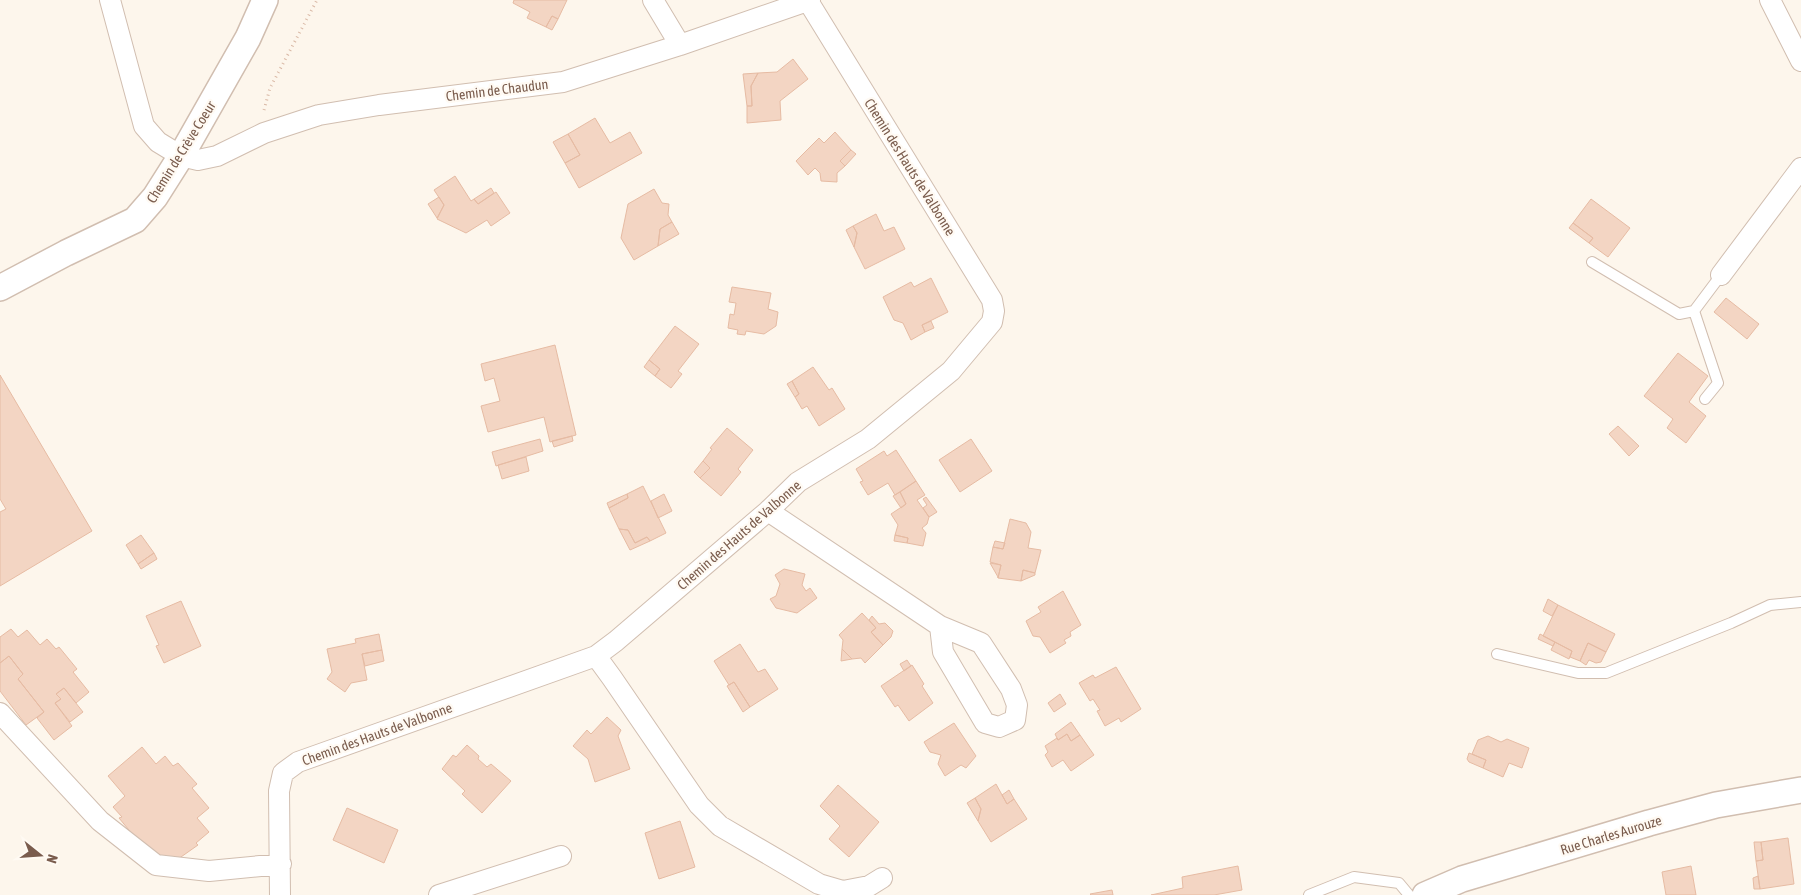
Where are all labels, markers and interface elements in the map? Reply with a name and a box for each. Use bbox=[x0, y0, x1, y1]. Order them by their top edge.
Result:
street label: Chemin de Chaudun bbox=[445, 76, 549, 104]
street label: Chemin des Hauts de Valbonne bbox=[861, 96, 959, 238]
street label: Chemin de Crève Coeur bbox=[143, 97, 219, 206]
street label: Chemin des Hauts de Valbonne bbox=[674, 477, 804, 593]
street label: Chemin des Hauts de Valbonne bbox=[300, 699, 454, 769]
street label: Rue Charles Aurouze bbox=[1558, 812, 1664, 858]
north arrow bbox=[15, 830, 65, 880]
text: N bbox=[44, 853, 61, 865]

